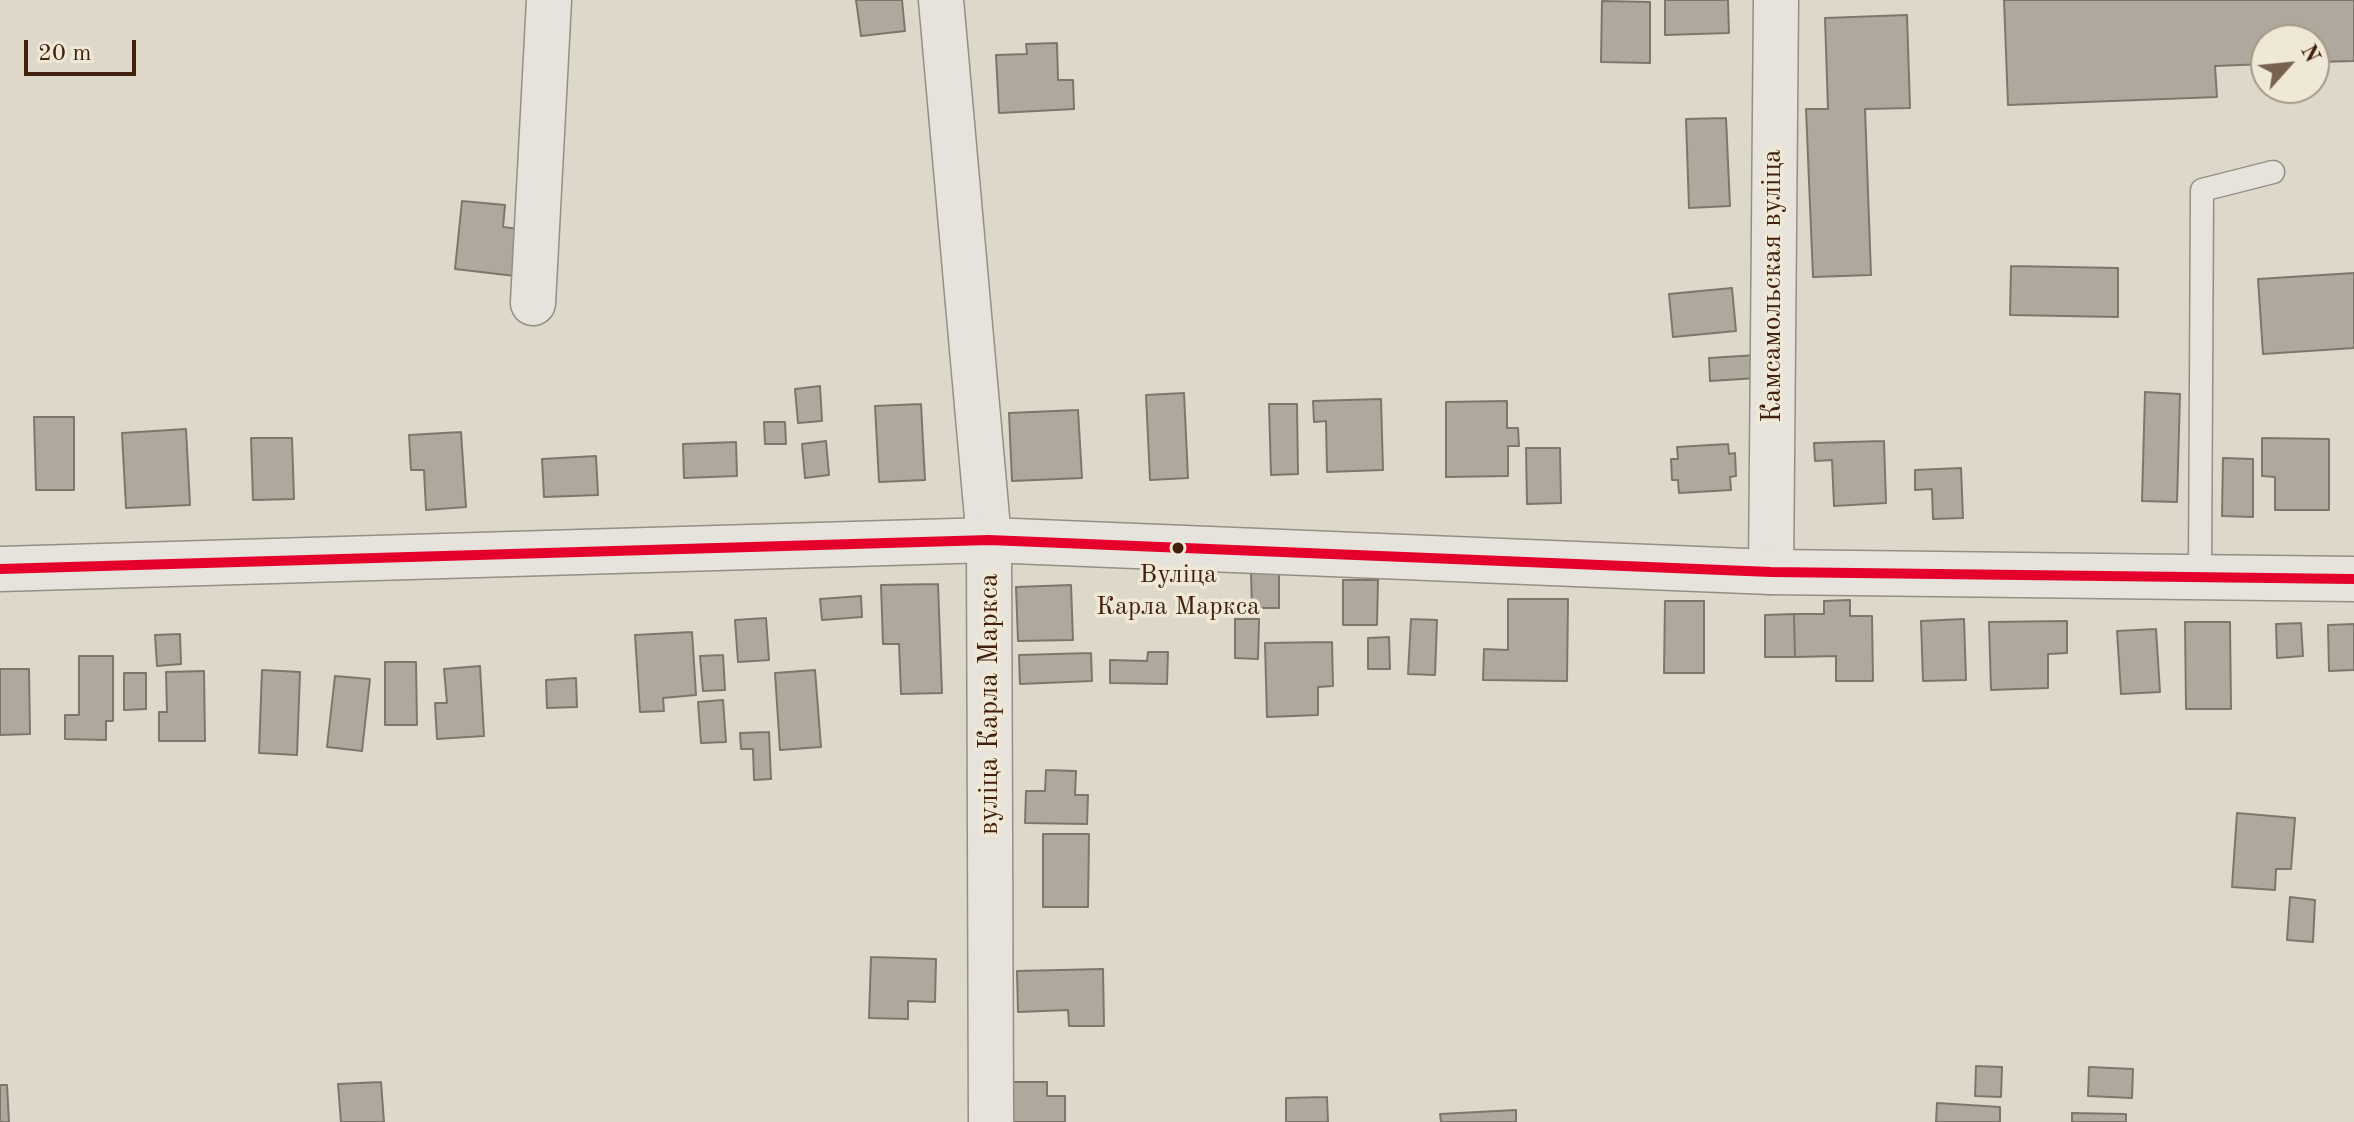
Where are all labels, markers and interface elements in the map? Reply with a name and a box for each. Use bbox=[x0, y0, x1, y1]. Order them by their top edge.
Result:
scale bar bbox=[28, 24, 140, 74]
north arrow bbox=[2250, 24, 2330, 104]
text: 20 m bbox=[38, 42, 92, 66]
text: N bbox=[2296, 42, 2323, 66]
street label: Камсамольская вуліца bbox=[1756, 149, 1790, 423]
marker: Вуліца Карла Маркса bbox=[1170, 540, 1186, 556]
place label: Вуліца Карла Маркса bbox=[1096, 559, 1260, 620]
street label: вуліца Карла Маркса bbox=[973, 573, 1007, 835]

